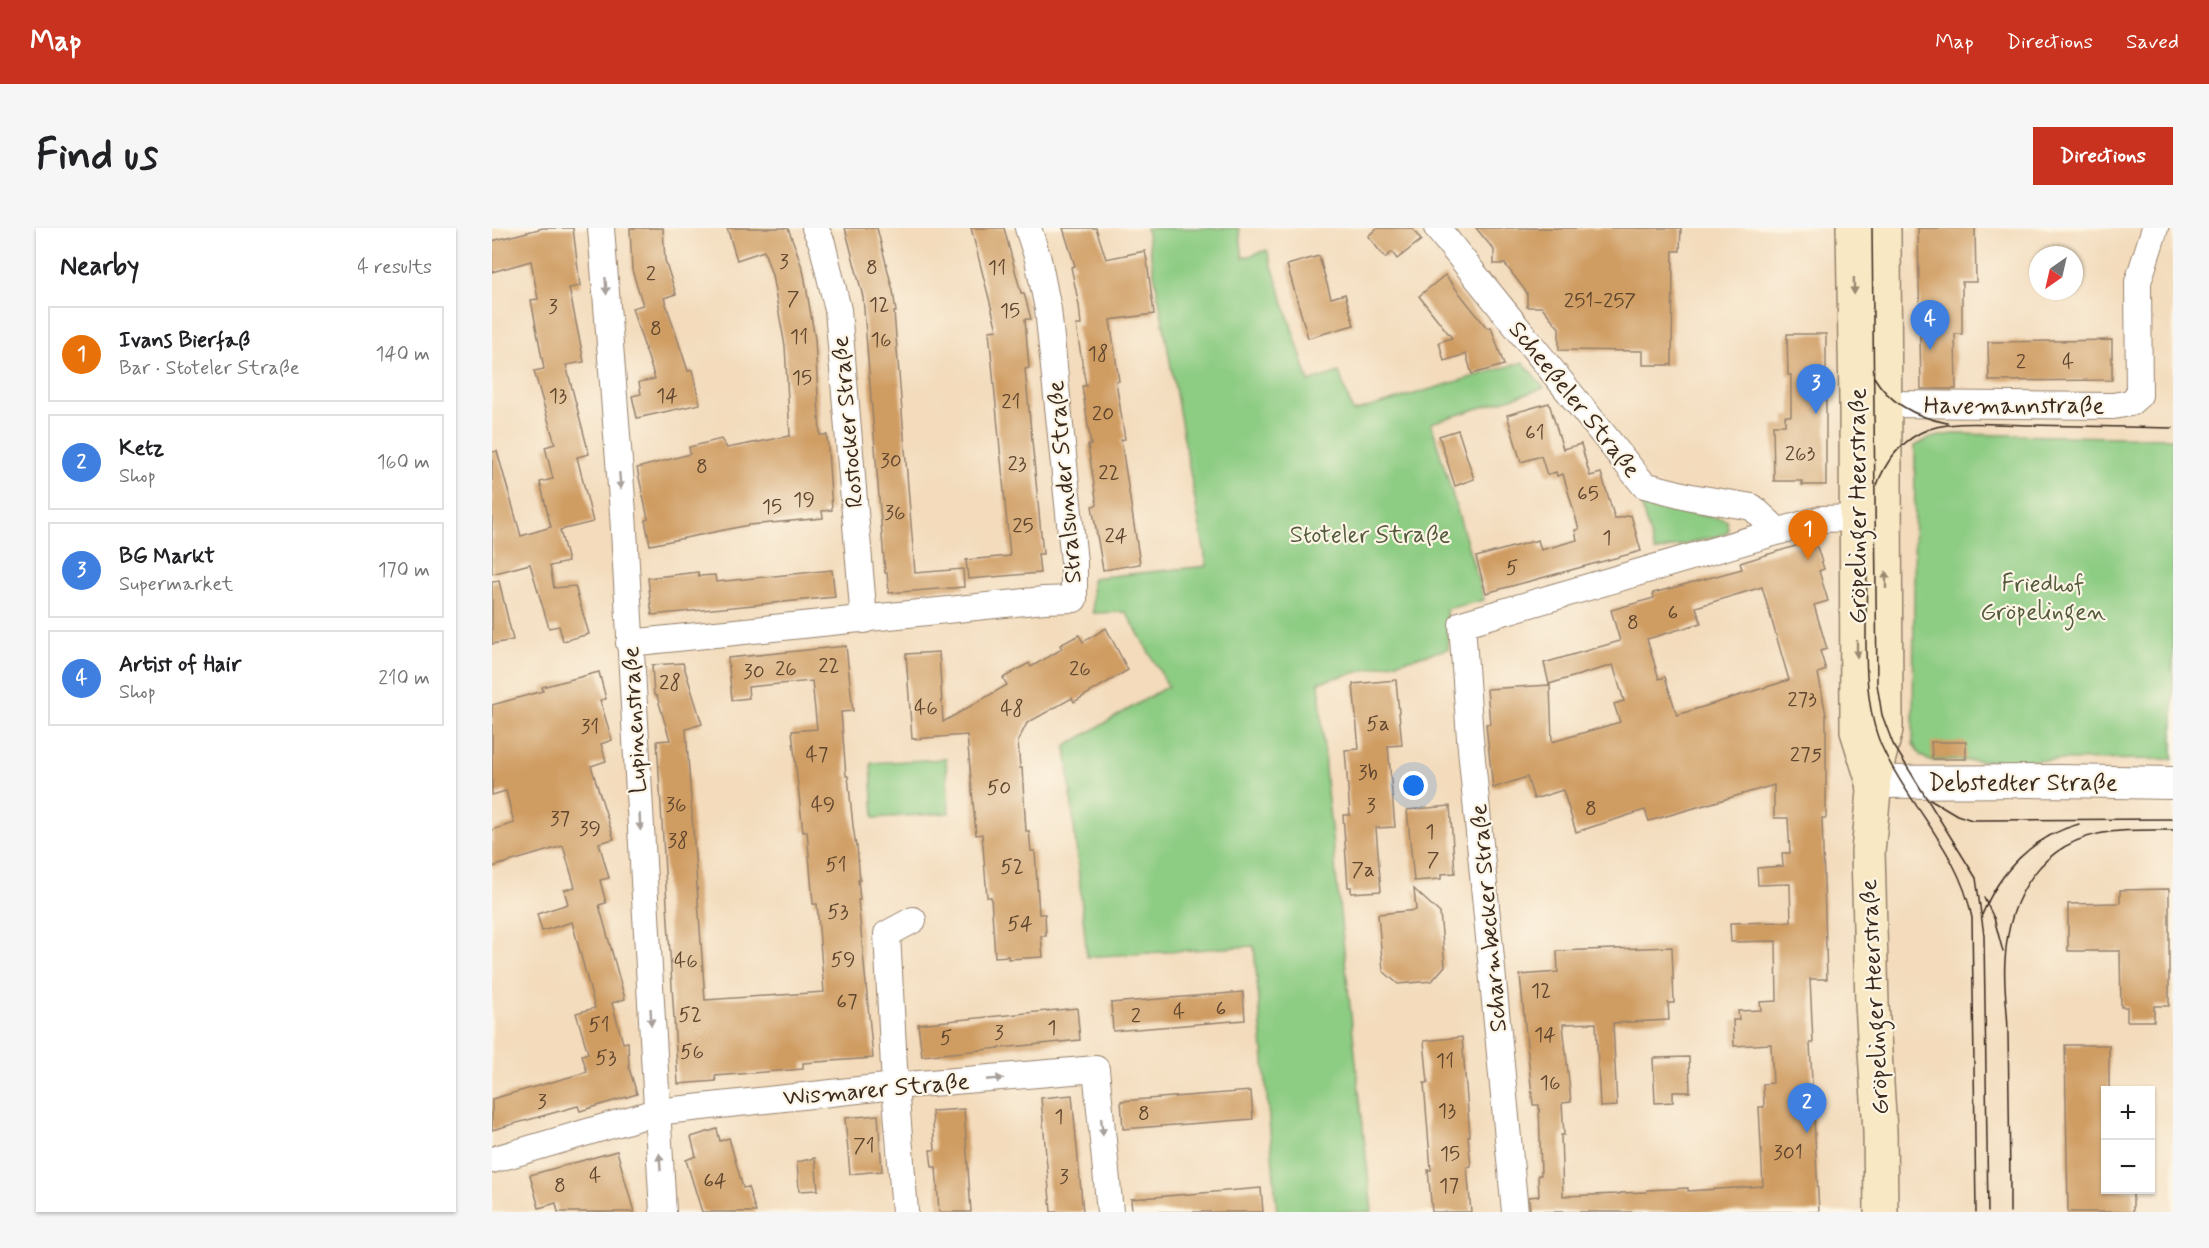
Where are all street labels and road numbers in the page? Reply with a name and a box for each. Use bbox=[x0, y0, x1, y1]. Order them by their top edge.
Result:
street label: Scheeßeler Straße bbox=[1501, 315, 1647, 485]
street label: Rostocker Straße bbox=[826, 334, 871, 509]
street label: Stralsunder Straße bbox=[1041, 379, 1090, 585]
street label: Gröpelinger Heerstraße bbox=[1843, 388, 1877, 624]
street label: Havemannstraße bbox=[1924, 391, 2104, 422]
street label: Lupinenstraße bbox=[616, 645, 655, 794]
street label: Debstedter Straße bbox=[1929, 768, 2118, 799]
street label: Scharmbecker Straße bbox=[1464, 802, 1515, 1033]
street label: Gröpelinger Heerstraße bbox=[1854, 878, 1900, 1116]
street label: Wismarer Straße bbox=[782, 1067, 971, 1114]

